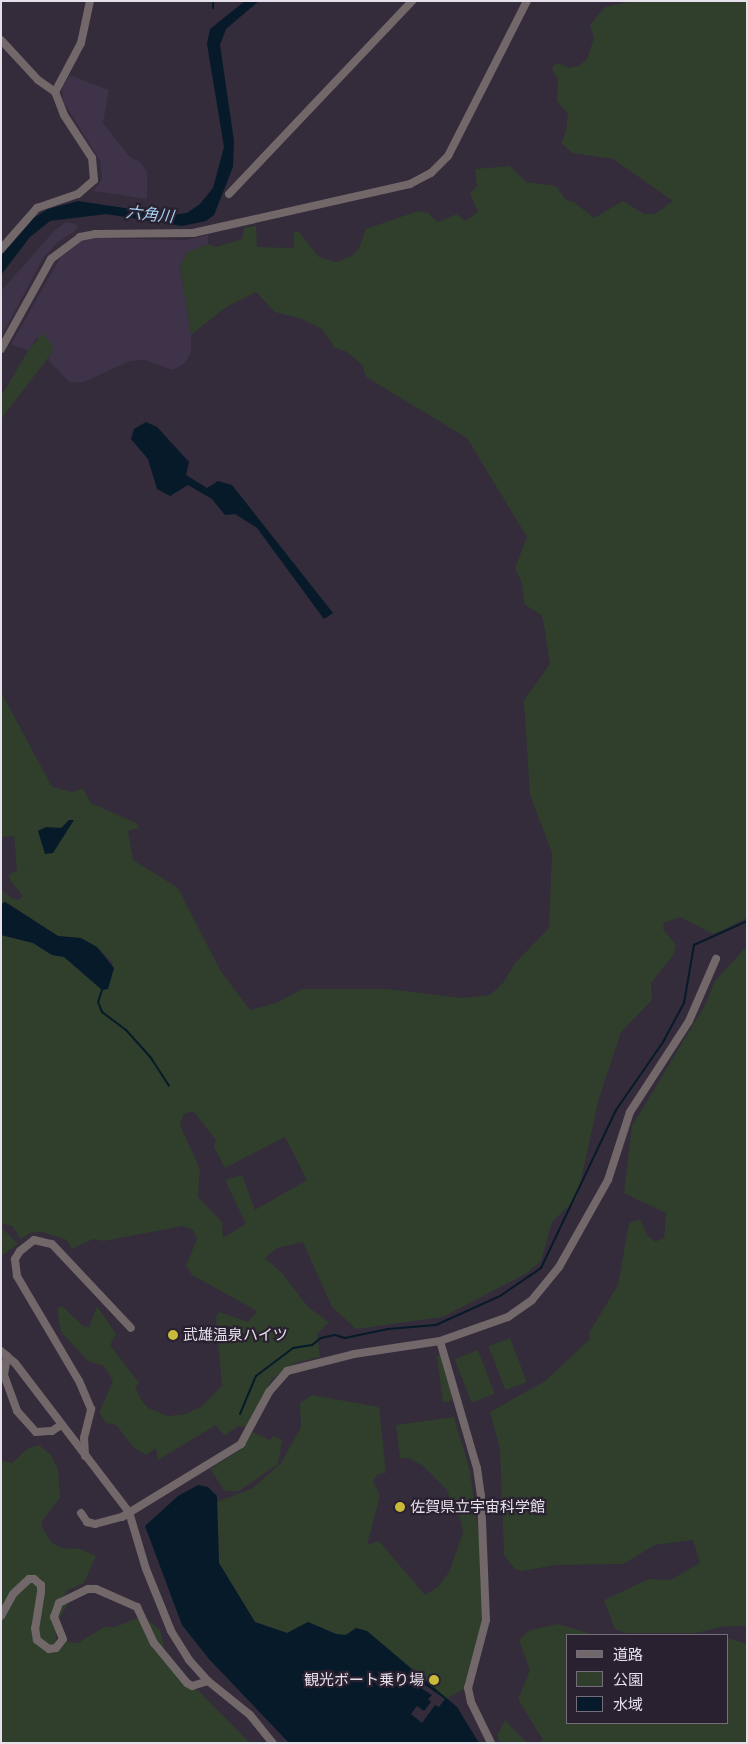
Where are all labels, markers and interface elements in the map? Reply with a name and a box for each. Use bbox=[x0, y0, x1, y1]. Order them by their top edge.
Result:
water label: 六角川 bbox=[125, 202, 175, 226]
place label: 武雄温泉ハイツ bbox=[183, 1326, 288, 1344]
marker: 武雄温泉ハイツ bbox=[167, 1329, 179, 1341]
place label: 佐賀県立宇宙科学館 bbox=[410, 1498, 545, 1516]
marker: 佐賀県立宇宙科学館 bbox=[394, 1501, 406, 1513]
legend bbox=[566, 1634, 728, 1724]
text: 道路 bbox=[613, 1645, 643, 1663]
text: 公園 bbox=[613, 1670, 643, 1688]
place label: 観光ボート乗り場 bbox=[304, 1671, 424, 1689]
marker: 観光ボート乗り場 bbox=[428, 1674, 440, 1686]
text: 水域 bbox=[613, 1695, 643, 1713]

